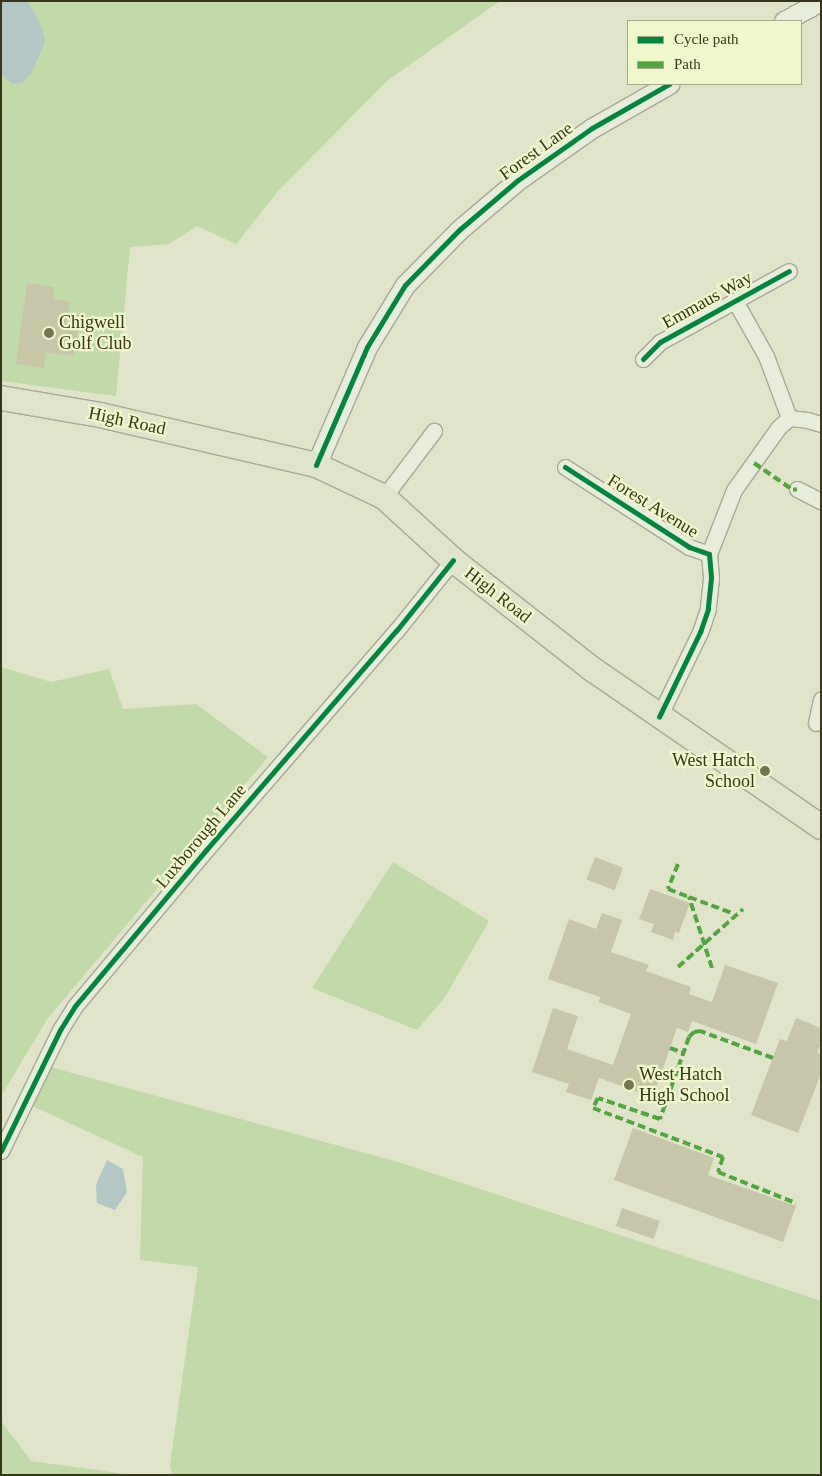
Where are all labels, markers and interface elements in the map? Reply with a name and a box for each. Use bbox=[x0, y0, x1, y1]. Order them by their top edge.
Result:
legend bbox=[627, 20, 802, 85]
text: Cycle path bbox=[674, 31, 739, 47]
text: Path bbox=[674, 56, 701, 72]
street label: Forest Lane bbox=[495, 117, 577, 185]
street label: Emmaus Way bbox=[658, 266, 756, 334]
place label: Chigwell Golf Club bbox=[59, 312, 132, 354]
marker: Chigwell Golf Club bbox=[43, 327, 55, 339]
street label: High Road bbox=[86, 402, 168, 440]
street label: Forest Avenue bbox=[603, 469, 703, 543]
street label: High Road bbox=[460, 562, 536, 628]
place label: West Hatch School bbox=[672, 750, 755, 792]
marker: West Hatch School bbox=[759, 765, 771, 777]
street label: Luxborough Lane bbox=[151, 779, 251, 893]
place label: West Hatch High School bbox=[639, 1064, 730, 1106]
marker: West Hatch High School bbox=[623, 1079, 635, 1091]

